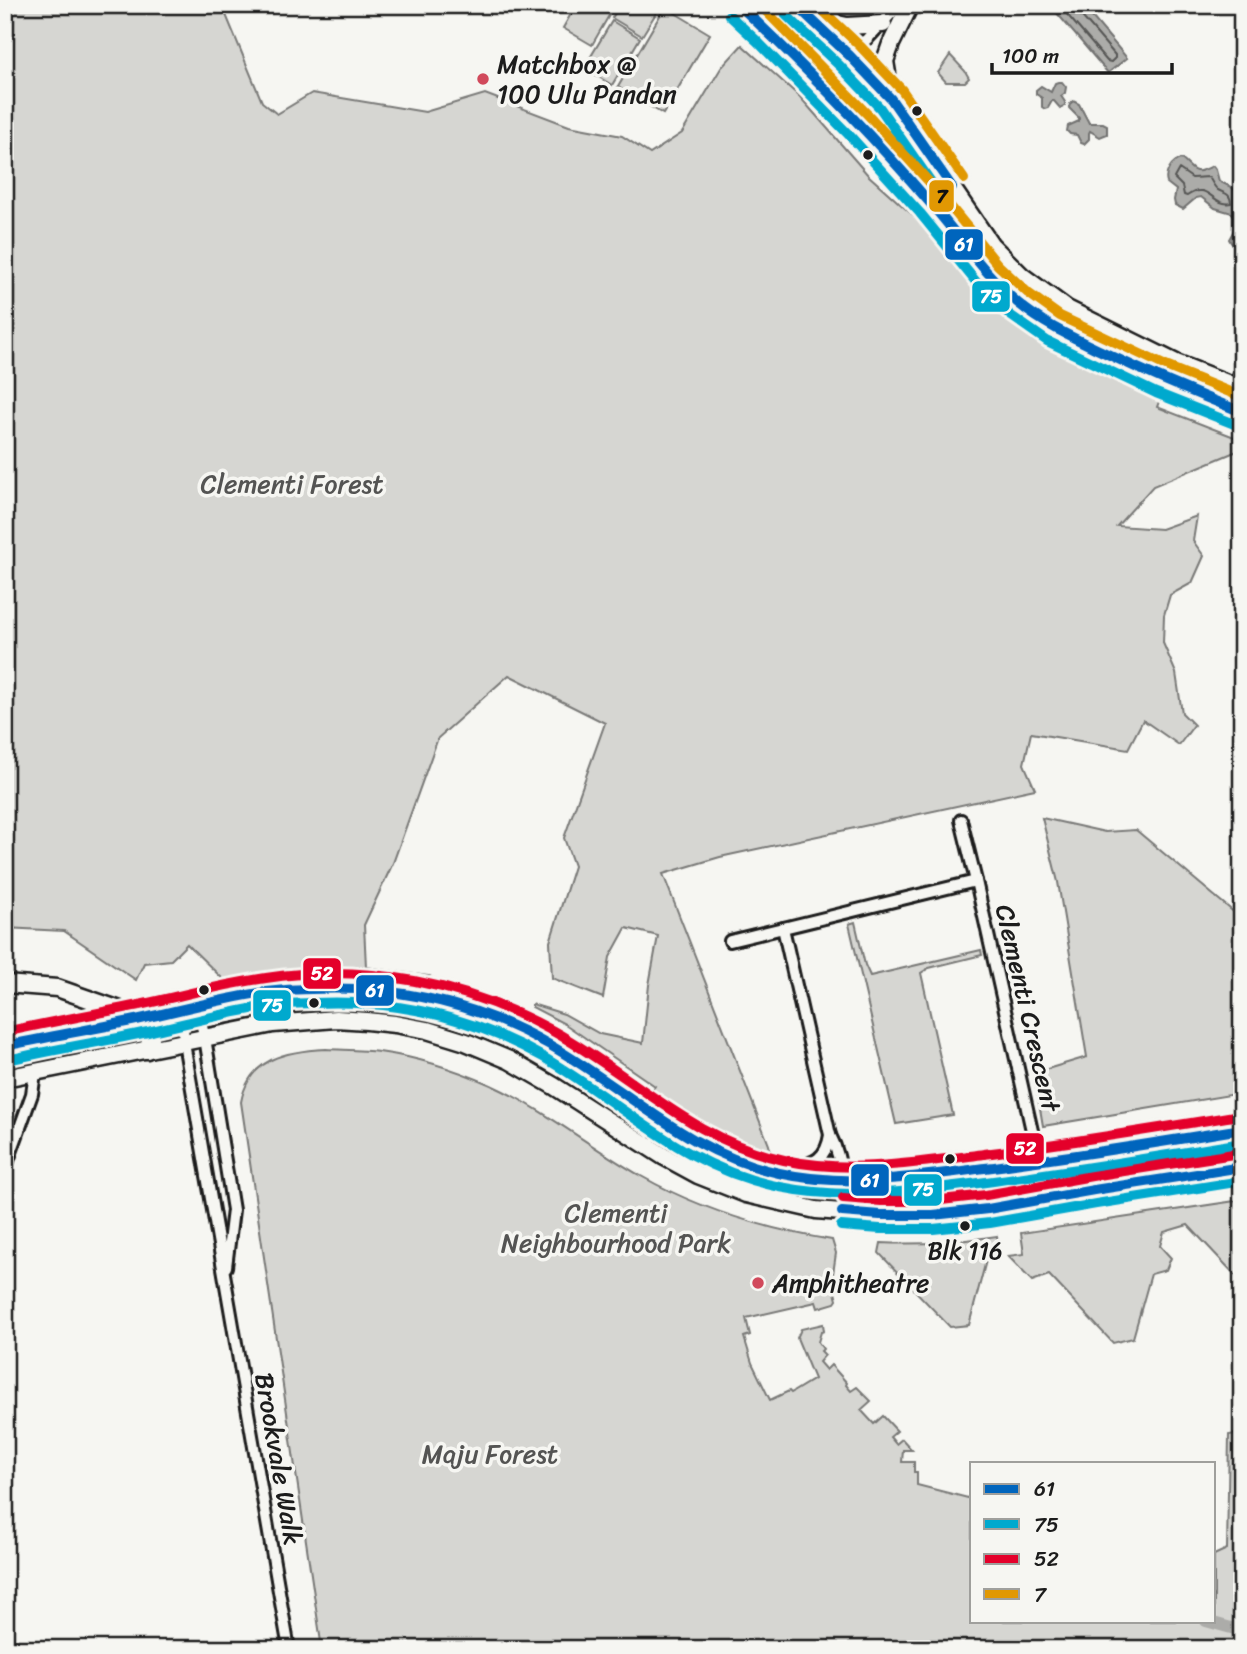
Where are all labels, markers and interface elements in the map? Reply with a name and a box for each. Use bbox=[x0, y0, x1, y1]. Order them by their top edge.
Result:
scale bar bbox=[992, 32, 1172, 76]
text: 100 m bbox=[1002, 37, 1059, 75]
place label: Matchbox @ 100 Ulu Pandan bbox=[497, 41, 677, 117]
marker: Matchbox @ 100 Ulu Pandan bbox=[475, 71, 491, 87]
unlabelled marker bbox=[910, 104, 924, 118]
unlabelled marker bbox=[861, 148, 875, 162]
line badge: 7 bbox=[928, 179, 955, 213]
text: 7 bbox=[937, 180, 950, 213]
line badge: 61 bbox=[944, 228, 984, 261]
text: 61 bbox=[954, 228, 973, 261]
line badge: 75 bbox=[971, 280, 1011, 313]
text: 75 bbox=[980, 280, 1003, 313]
park label: Clementi Forest bbox=[200, 461, 384, 507]
street label: Clementi Crescent bbox=[982, 900, 1075, 1118]
line badge: 52 bbox=[302, 957, 342, 990]
text: 52 bbox=[311, 957, 333, 990]
line badge: 61 bbox=[355, 974, 395, 1007]
text: 61 bbox=[365, 974, 384, 1007]
unlabelled marker bbox=[197, 983, 211, 997]
line badge: 75 bbox=[252, 989, 292, 1022]
text: 75 bbox=[261, 989, 284, 1022]
unlabelled marker bbox=[307, 996, 321, 1010]
line badge: 52 bbox=[1005, 1132, 1045, 1165]
text: 52 bbox=[1014, 1132, 1036, 1165]
unlabelled marker bbox=[943, 1152, 957, 1166]
line badge: 61 bbox=[850, 1163, 890, 1197]
text: 61 bbox=[860, 1164, 879, 1197]
line badge: 75 bbox=[903, 1173, 943, 1207]
text: 75 bbox=[912, 1173, 935, 1206]
park label: Clementi Neighbourhood Park bbox=[501, 1190, 731, 1266]
marker: Blk 116 bbox=[958, 1219, 972, 1233]
place label: Blk 116 bbox=[927, 1230, 1003, 1272]
place label: Amphitheatre bbox=[771, 1260, 929, 1306]
marker: Amphitheatre bbox=[750, 1275, 766, 1291]
street label: Brookvale Walk bbox=[241, 1369, 317, 1549]
park label: Maju Forest bbox=[422, 1431, 558, 1477]
legend bbox=[970, 1462, 1216, 1622]
text: 61 bbox=[1034, 1470, 1055, 1508]
text: 75 bbox=[1034, 1506, 1059, 1544]
text: 52 bbox=[1034, 1540, 1059, 1578]
text: 7 bbox=[1034, 1576, 1048, 1614]

